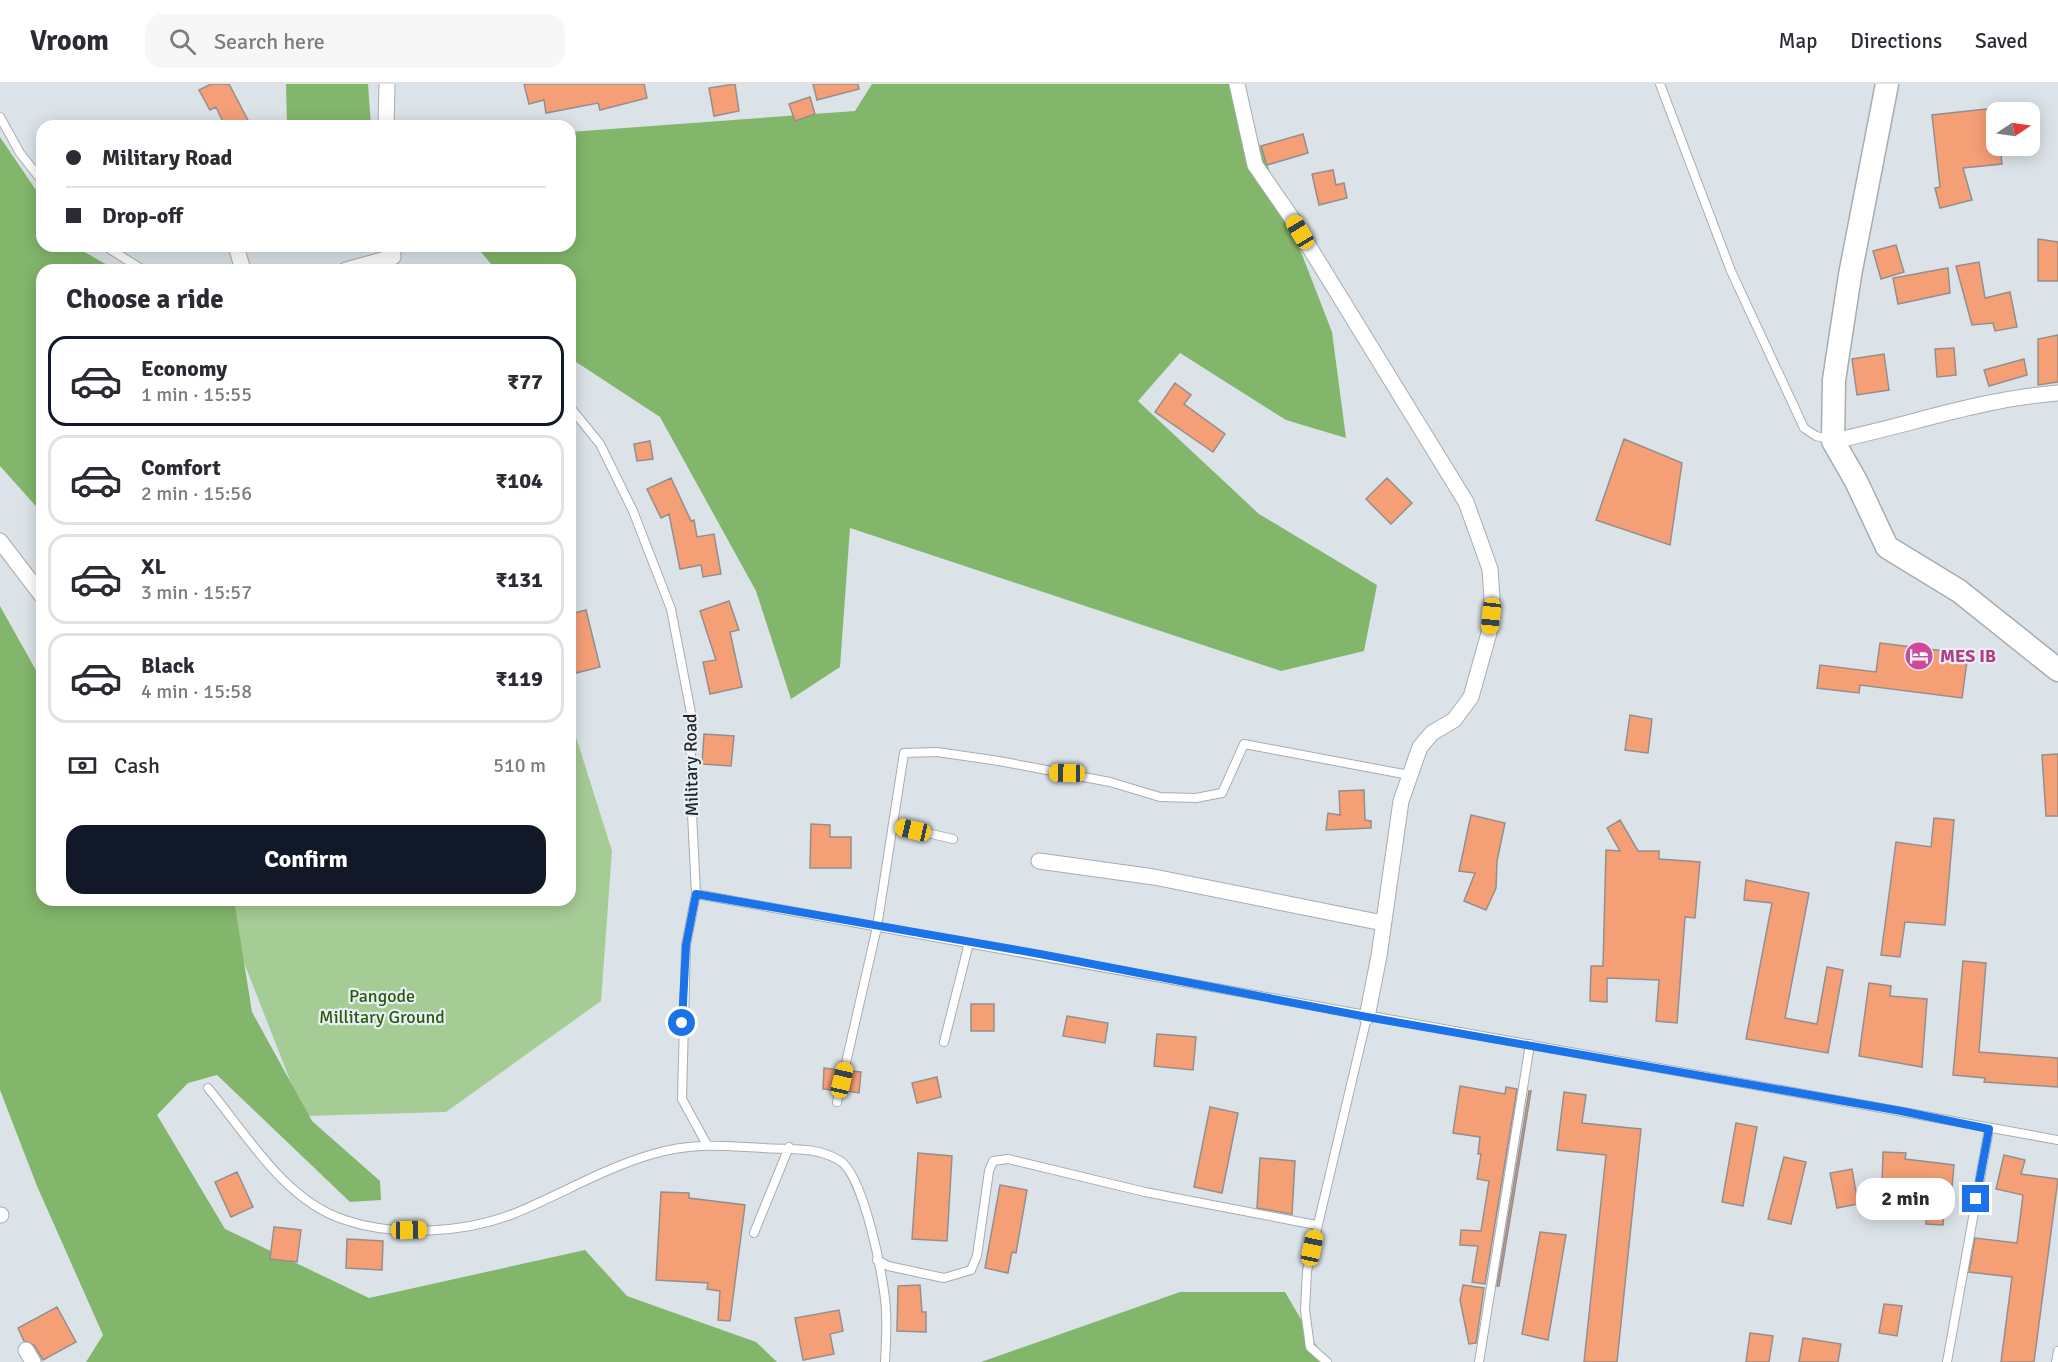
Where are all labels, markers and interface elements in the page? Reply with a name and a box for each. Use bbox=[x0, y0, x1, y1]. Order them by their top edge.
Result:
search box bbox=[145, 14, 565, 68]
text: Vroom bbox=[30, 24, 109, 58]
icon: search bbox=[166, 25, 199, 58]
text: Search here bbox=[214, 28, 325, 55]
text: Map bbox=[1779, 28, 1817, 54]
text: Directions bbox=[1850, 28, 1942, 54]
text: Saved bbox=[1975, 28, 2028, 54]
north arrow bbox=[1986, 102, 2040, 156]
map controls bbox=[1986, 102, 2040, 156]
text: Military Road bbox=[102, 144, 232, 171]
text: Drop-off bbox=[102, 202, 183, 229]
car bbox=[1283, 212, 1317, 252]
text: Choose a ride bbox=[66, 283, 224, 316]
icon: car bbox=[69, 354, 123, 408]
text: Economy bbox=[141, 355, 227, 382]
text: ₹77 bbox=[507, 368, 543, 395]
text: 1 min · 15:55 bbox=[141, 382, 252, 407]
icon: car bbox=[69, 453, 123, 507]
text: Comfort bbox=[141, 454, 221, 481]
text: ₹104 bbox=[495, 467, 543, 494]
text: 2 min · 15:56 bbox=[141, 481, 252, 506]
icon: car bbox=[69, 552, 123, 606]
text: XL bbox=[141, 553, 166, 580]
text: ₹131 bbox=[495, 566, 543, 593]
text: 3 min · 15:57 bbox=[141, 580, 252, 605]
car bbox=[1480, 597, 1502, 635]
hotel icon: MES IB bbox=[1903, 640, 1935, 672]
place label: MES IB bbox=[1940, 645, 1996, 667]
icon: car bbox=[69, 651, 123, 705]
text: Black bbox=[141, 652, 195, 679]
text: ₹119 bbox=[495, 665, 543, 692]
text: 4 min · 15:58 bbox=[141, 679, 252, 704]
street label: Military Road bbox=[679, 713, 703, 817]
icon: cash bbox=[66, 749, 99, 782]
text: Cash bbox=[114, 752, 160, 779]
text: 510 m bbox=[493, 753, 546, 778]
car bbox=[1049, 764, 1085, 782]
car bbox=[893, 817, 933, 843]
button: Confirm bbox=[66, 825, 546, 894]
park label: Pangode Millitary Ground bbox=[319, 985, 445, 1028]
route start bbox=[668, 1009, 695, 1036]
car bbox=[829, 1060, 855, 1100]
callout: 2 min bbox=[1856, 1178, 1955, 1220]
route end bbox=[1962, 1185, 1989, 1212]
text: 2 min bbox=[1881, 1186, 1930, 1211]
car bbox=[391, 1221, 427, 1239]
car bbox=[1299, 1229, 1325, 1267]

